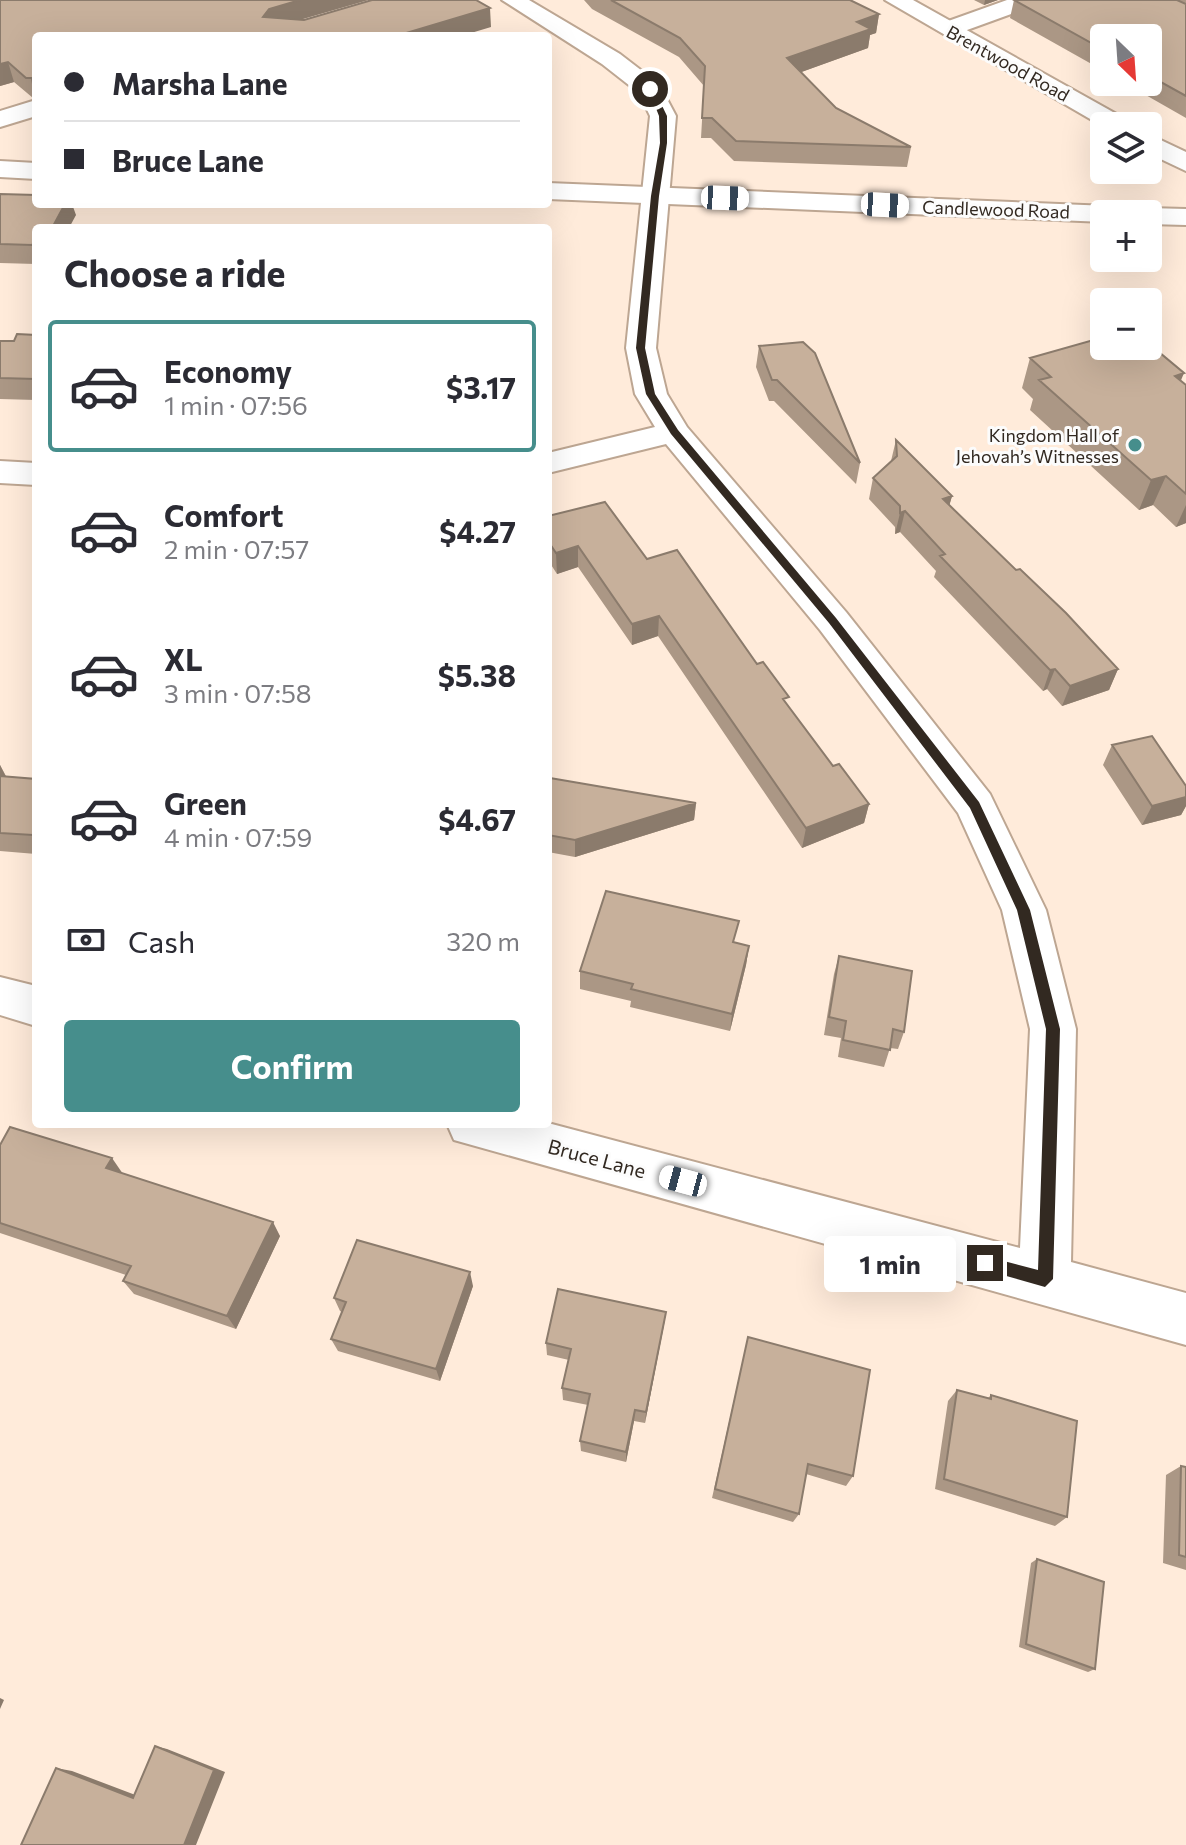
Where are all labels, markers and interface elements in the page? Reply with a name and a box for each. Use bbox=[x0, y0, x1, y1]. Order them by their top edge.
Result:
street label: Brentwood Road bbox=[943, 20, 1073, 106]
north arrow bbox=[1090, 24, 1162, 96]
map controls bbox=[1090, 24, 1162, 360]
text: Marsha Lane bbox=[112, 64, 288, 101]
route start bbox=[632, 71, 668, 107]
button: layers bbox=[1090, 112, 1162, 184]
text: Bruce Lane bbox=[112, 141, 264, 178]
car bbox=[701, 185, 749, 211]
car bbox=[860, 192, 910, 218]
street label: Candlewood Road bbox=[922, 195, 1070, 223]
button: + bbox=[1090, 200, 1162, 272]
text: Choose a ride bbox=[64, 250, 285, 294]
button: − bbox=[1090, 288, 1162, 360]
icon: car bbox=[68, 350, 140, 422]
text: Economy bbox=[164, 352, 292, 389]
text: $3.17 bbox=[446, 368, 516, 405]
text: 1 min · 07:56 bbox=[164, 389, 308, 420]
place label: Kingdom Hall of Jehovah’s Witnesses bbox=[956, 424, 1120, 467]
marker: Kingdom Hall of Jehovah’s Witnesses bbox=[1126, 436, 1144, 454]
icon: car bbox=[68, 494, 140, 566]
text: Comfort bbox=[164, 496, 283, 533]
text: $4.27 bbox=[439, 512, 516, 549]
text: 2 min · 07:57 bbox=[164, 533, 309, 564]
icon: car bbox=[68, 638, 140, 710]
text: XL bbox=[164, 640, 203, 677]
text: $5.38 bbox=[438, 656, 516, 693]
text: 3 min · 07:58 bbox=[164, 677, 312, 708]
icon: car bbox=[68, 782, 140, 854]
text: Green bbox=[164, 784, 247, 821]
text: $4.67 bbox=[438, 800, 516, 837]
text: 4 min · 07:59 bbox=[164, 821, 312, 852]
icon: cash bbox=[64, 918, 108, 962]
text: Cash bbox=[128, 922, 195, 959]
text: 320 m bbox=[446, 925, 520, 956]
button: Confirm bbox=[64, 1020, 520, 1112]
street label: Bruce Lane bbox=[545, 1133, 649, 1183]
car bbox=[657, 1163, 709, 1199]
callout: 1 min bbox=[825, 1235, 957, 1291]
route end bbox=[967, 1245, 1003, 1281]
text: 1 min bbox=[859, 1248, 921, 1279]

